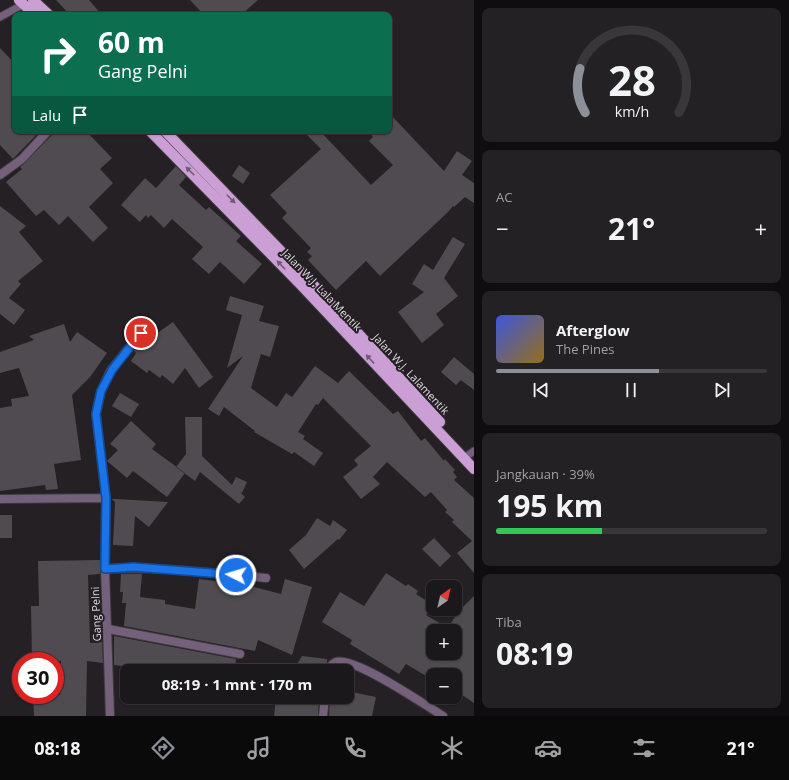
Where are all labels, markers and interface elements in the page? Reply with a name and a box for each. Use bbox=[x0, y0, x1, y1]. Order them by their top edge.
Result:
text: 60 m bbox=[98, 23, 165, 61]
icon: right bbox=[32, 28, 84, 80]
text: 28 bbox=[608, 52, 655, 108]
text: Gang Pelni bbox=[98, 59, 188, 83]
text: km/h bbox=[614, 101, 649, 120]
icon: arrive bbox=[69, 104, 91, 126]
text: Lalu bbox=[32, 105, 61, 125]
one-way arrow bbox=[185, 167, 195, 176]
text: AC bbox=[496, 188, 512, 206]
one-way arrow bbox=[226, 194, 236, 204]
text: 21° bbox=[608, 208, 655, 249]
text: − bbox=[496, 213, 509, 243]
text: + bbox=[754, 213, 767, 243]
street label: Jalan W.J. Lala Mentik bbox=[279, 245, 365, 334]
one-way arrow bbox=[276, 260, 286, 270]
pin bbox=[124, 316, 158, 350]
text: Afterglow bbox=[556, 320, 630, 340]
icon: arrive bbox=[130, 322, 152, 344]
street label: Jalan W.J. Lalamentik bbox=[369, 329, 453, 418]
text: The Pines bbox=[556, 340, 614, 358]
one-way arrow bbox=[366, 354, 375, 364]
icon: previous bbox=[530, 379, 552, 401]
icon: pause bbox=[620, 379, 642, 401]
icon: next bbox=[711, 379, 733, 401]
text: Jangkauan · 39% bbox=[496, 465, 595, 483]
text: 195 km bbox=[496, 485, 603, 526]
position arrow bbox=[215, 554, 257, 596]
north arrow bbox=[426, 580, 462, 616]
map controls bbox=[426, 580, 462, 704]
street label: Gang Pelni bbox=[87, 586, 104, 642]
text: Tiba bbox=[496, 613, 522, 631]
button: + bbox=[426, 624, 462, 660]
text: 08:19 bbox=[496, 633, 573, 674]
speed limit sign: 30 bbox=[12, 652, 64, 704]
button: − bbox=[426, 668, 462, 704]
text: 08:19 · 1 mnt · 170 m bbox=[162, 674, 312, 694]
icon: directions bbox=[149, 734, 177, 762]
icon: music bbox=[245, 734, 273, 762]
icon: phone bbox=[341, 734, 369, 762]
icon: climate bbox=[438, 734, 466, 762]
icon: car bbox=[534, 734, 562, 762]
icon: filters bbox=[630, 734, 658, 762]
text: 08:18 bbox=[34, 736, 80, 760]
text: 21° bbox=[727, 736, 755, 760]

